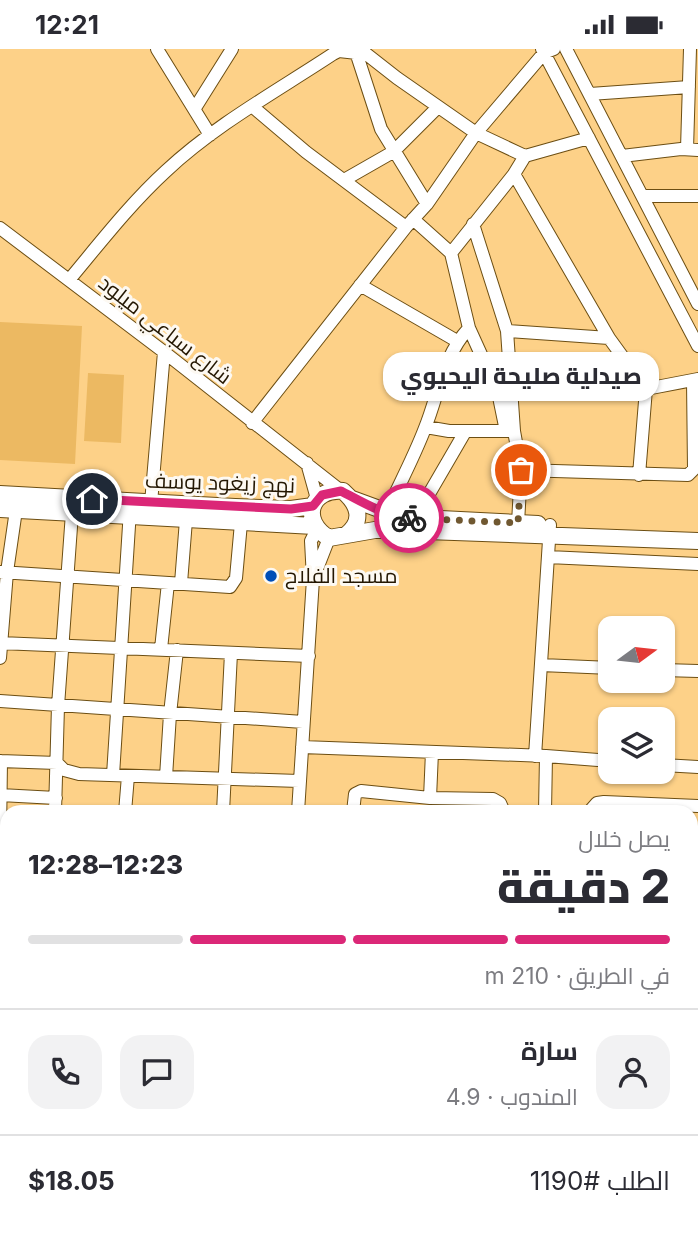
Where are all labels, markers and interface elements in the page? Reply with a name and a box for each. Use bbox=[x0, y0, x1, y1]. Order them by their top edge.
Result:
text: 12:21 bbox=[35, 9, 99, 40]
street label: شارع سباعي ميلود bbox=[91, 270, 237, 392]
callout: صيدلية صليحة اليحيوي bbox=[383, 351, 659, 400]
text: صيدلية صليحة اليحيوي bbox=[400, 362, 642, 390]
pin bbox=[491, 440, 551, 500]
icon: bag bbox=[502, 451, 540, 489]
street label: نهج زيغود يوسف bbox=[144, 467, 296, 500]
pin bbox=[62, 469, 122, 529]
icon: home bbox=[73, 480, 111, 518]
courier bbox=[374, 483, 444, 553]
icon: bike bbox=[390, 499, 428, 537]
place label: مسجد الفلاح bbox=[285, 563, 397, 590]
marker: مسجد الفلاح bbox=[263, 568, 279, 584]
north arrow bbox=[598, 616, 676, 693]
map controls bbox=[598, 616, 675, 784]
button: layers bbox=[598, 707, 675, 784]
text: يصل خلال bbox=[578, 825, 670, 853]
text: 12:23–12:28 bbox=[28, 849, 183, 880]
text: 2 دقيقة bbox=[497, 858, 670, 914]
text: في الطريق · 210 m bbox=[485, 962, 670, 990]
button: phone bbox=[28, 1035, 102, 1109]
button: chat bbox=[120, 1035, 194, 1109]
text: سارة bbox=[521, 1035, 578, 1066]
button: person bbox=[596, 1035, 670, 1109]
text: المندوب · 4.9 bbox=[446, 1083, 578, 1111]
text: $18.05 bbox=[28, 1165, 115, 1196]
text: الطلب #1190 bbox=[530, 1165, 670, 1196]

